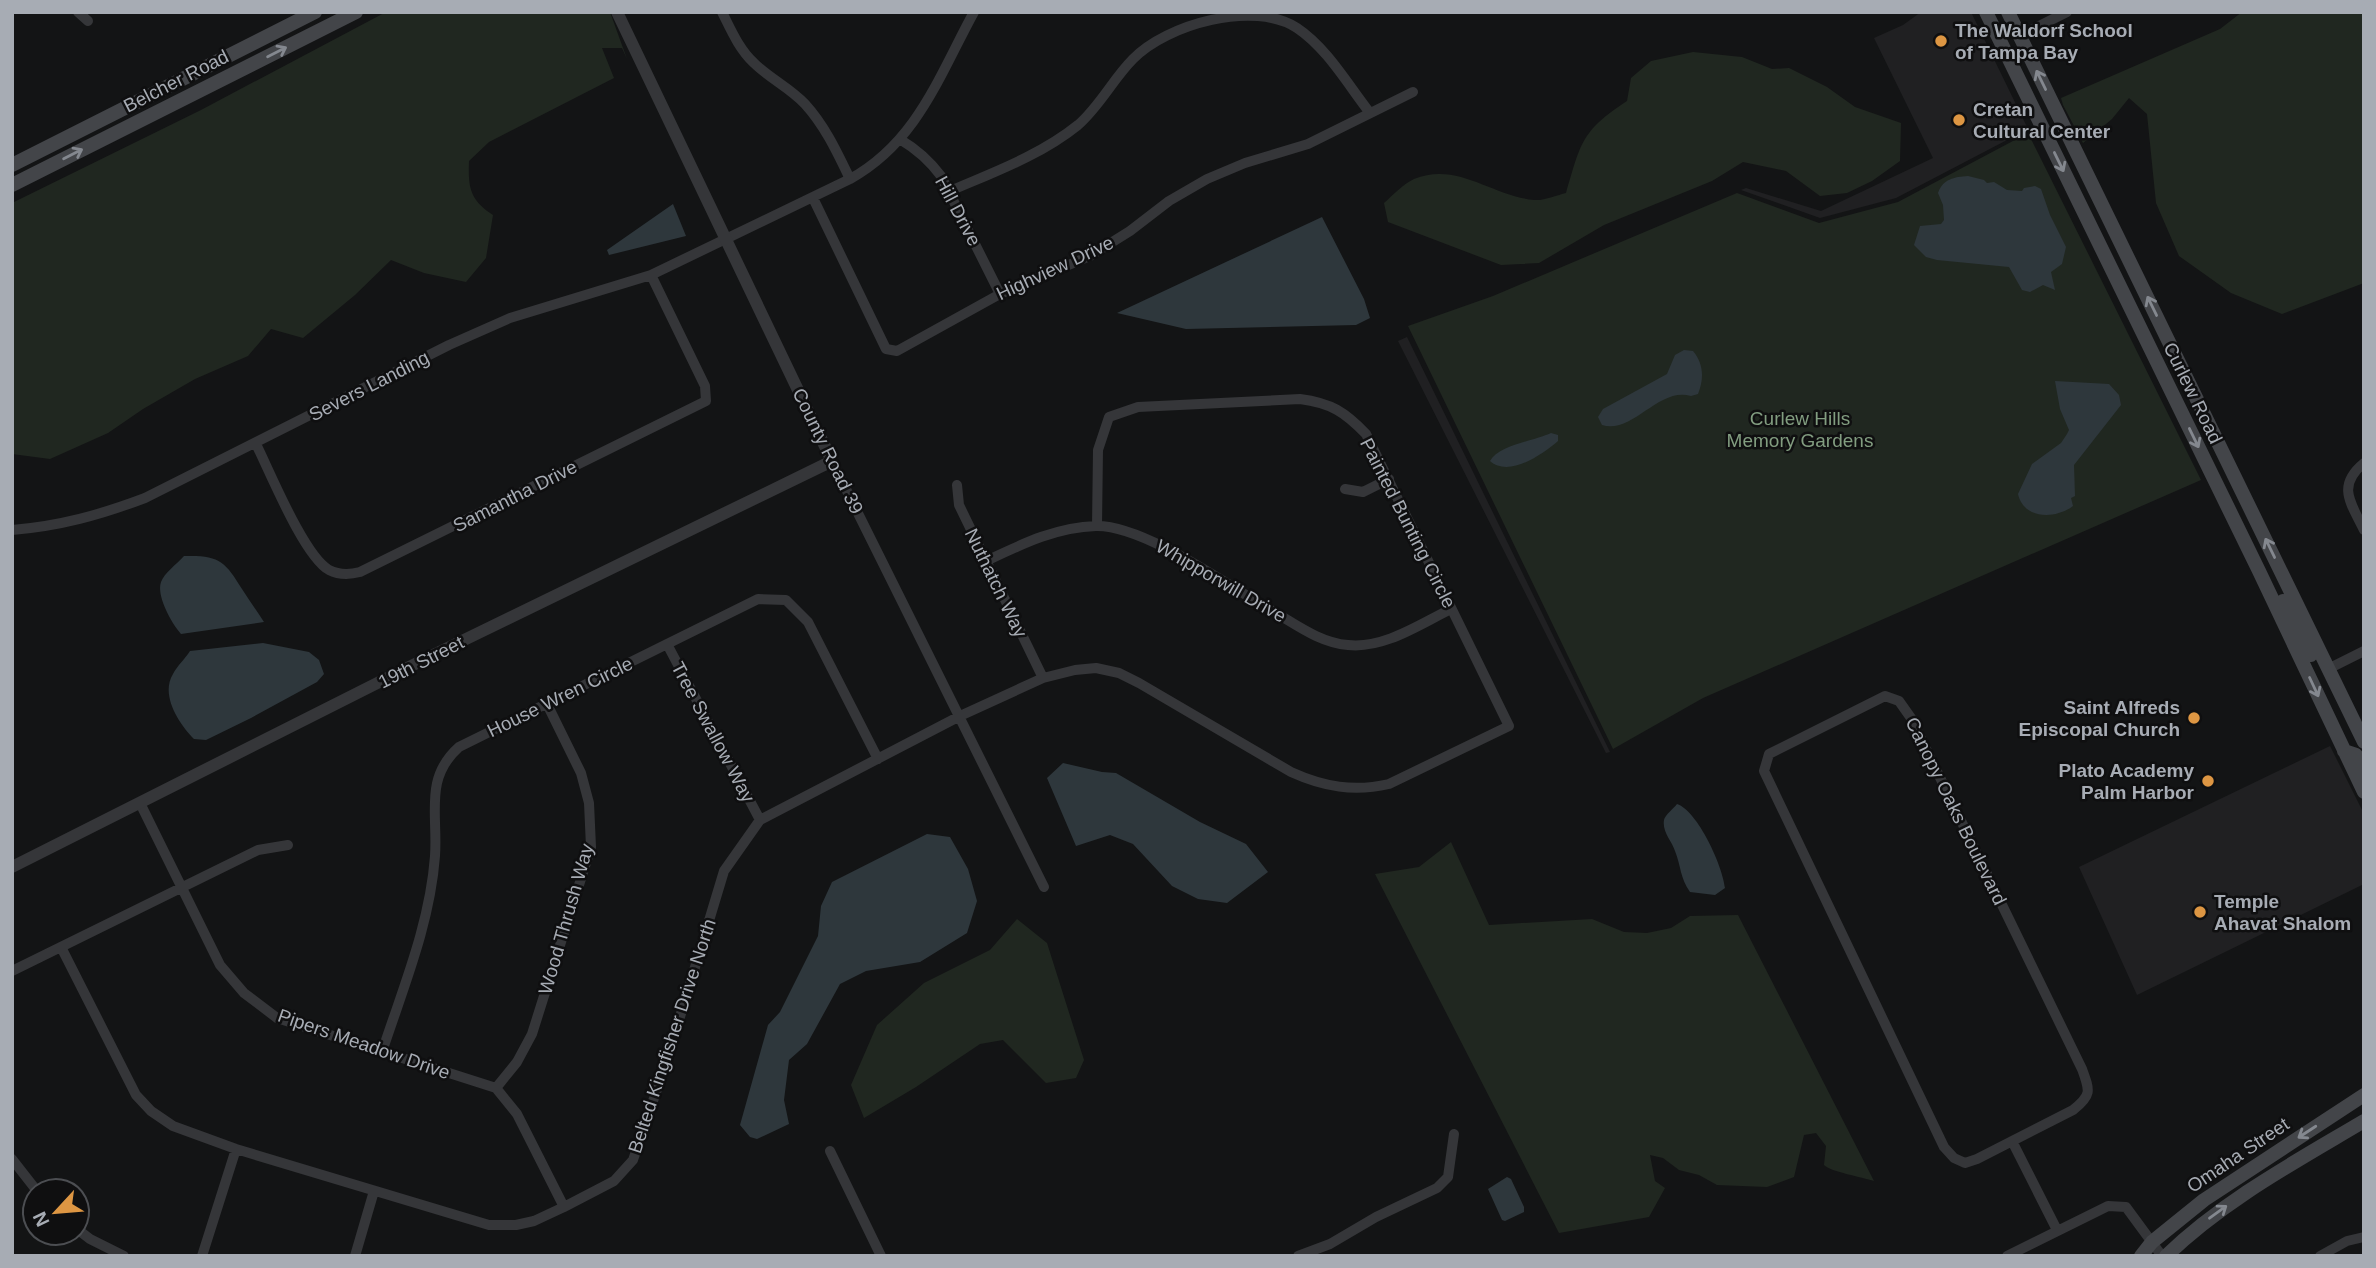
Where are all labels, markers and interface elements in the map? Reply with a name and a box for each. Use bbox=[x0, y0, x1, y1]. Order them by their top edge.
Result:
place label: The Waldorf School of Tampa Bay bbox=[1955, 20, 2133, 63]
marker: The Waldorf School of Tampa Bay bbox=[1933, 33, 1949, 49]
one-way arrow bbox=[266, 45, 287, 59]
street label: Belcher Road bbox=[120, 46, 232, 116]
one-way arrow bbox=[2033, 70, 2047, 91]
place label: Cretan Cultural Center bbox=[1973, 99, 2111, 142]
marker: Cretan Cultural Center bbox=[1951, 112, 1967, 128]
one-way arrow bbox=[62, 147, 83, 160]
one-way arrow bbox=[2052, 151, 2066, 172]
street label: Hill Drive bbox=[931, 173, 985, 249]
street label: Highview Drive bbox=[993, 232, 1117, 304]
one-way arrow bbox=[2144, 296, 2158, 317]
street label: Curlew Road bbox=[2159, 339, 2227, 447]
street label: Severs Landing bbox=[305, 347, 433, 425]
street label: County Road 39 bbox=[788, 385, 868, 517]
park label: Curlew Hills Memory Gardens bbox=[1727, 408, 1873, 451]
one-way arrow bbox=[2187, 427, 2201, 448]
street label: Painted Bunting Circle bbox=[1356, 434, 1460, 612]
street label: Samantha Drive bbox=[450, 456, 580, 536]
street label: Nuthatch Way bbox=[961, 525, 1032, 641]
street label: Whipporwill Drive bbox=[1152, 535, 1290, 627]
one-way arrow bbox=[2262, 538, 2276, 559]
street label: 19th Street bbox=[375, 631, 468, 692]
street label: House Wren Circle bbox=[484, 653, 636, 741]
street label: Tree Swallow Way bbox=[667, 658, 759, 806]
one-way arrow bbox=[2308, 676, 2321, 697]
place label: Saint Alfreds Episcopal Church bbox=[2018, 697, 2180, 740]
marker: Saint Alfreds Episcopal Church bbox=[2186, 710, 2202, 726]
street label: Canopy Oaks Boulevard bbox=[1901, 714, 2011, 908]
place label: Plato Academy Palm Harbor bbox=[2058, 760, 2195, 803]
marker: Plato Academy Palm Harbor bbox=[2200, 773, 2216, 789]
street label: Wood Thrush Way bbox=[534, 841, 598, 997]
place label: Temple Ahavat Shalom bbox=[2214, 891, 2351, 934]
marker: Temple Ahavat Shalom bbox=[2192, 904, 2208, 920]
street label: Belted Kingfisher Drive North bbox=[624, 916, 720, 1156]
street label: Pipers Meadow Drive bbox=[275, 1005, 453, 1083]
street label: Omaha Street bbox=[2183, 1113, 2293, 1197]
one-way arrow bbox=[2298, 1125, 2317, 1139]
north arrow bbox=[21, 1177, 91, 1247]
one-way arrow bbox=[2208, 1205, 2227, 1219]
text: N bbox=[29, 1208, 54, 1230]

